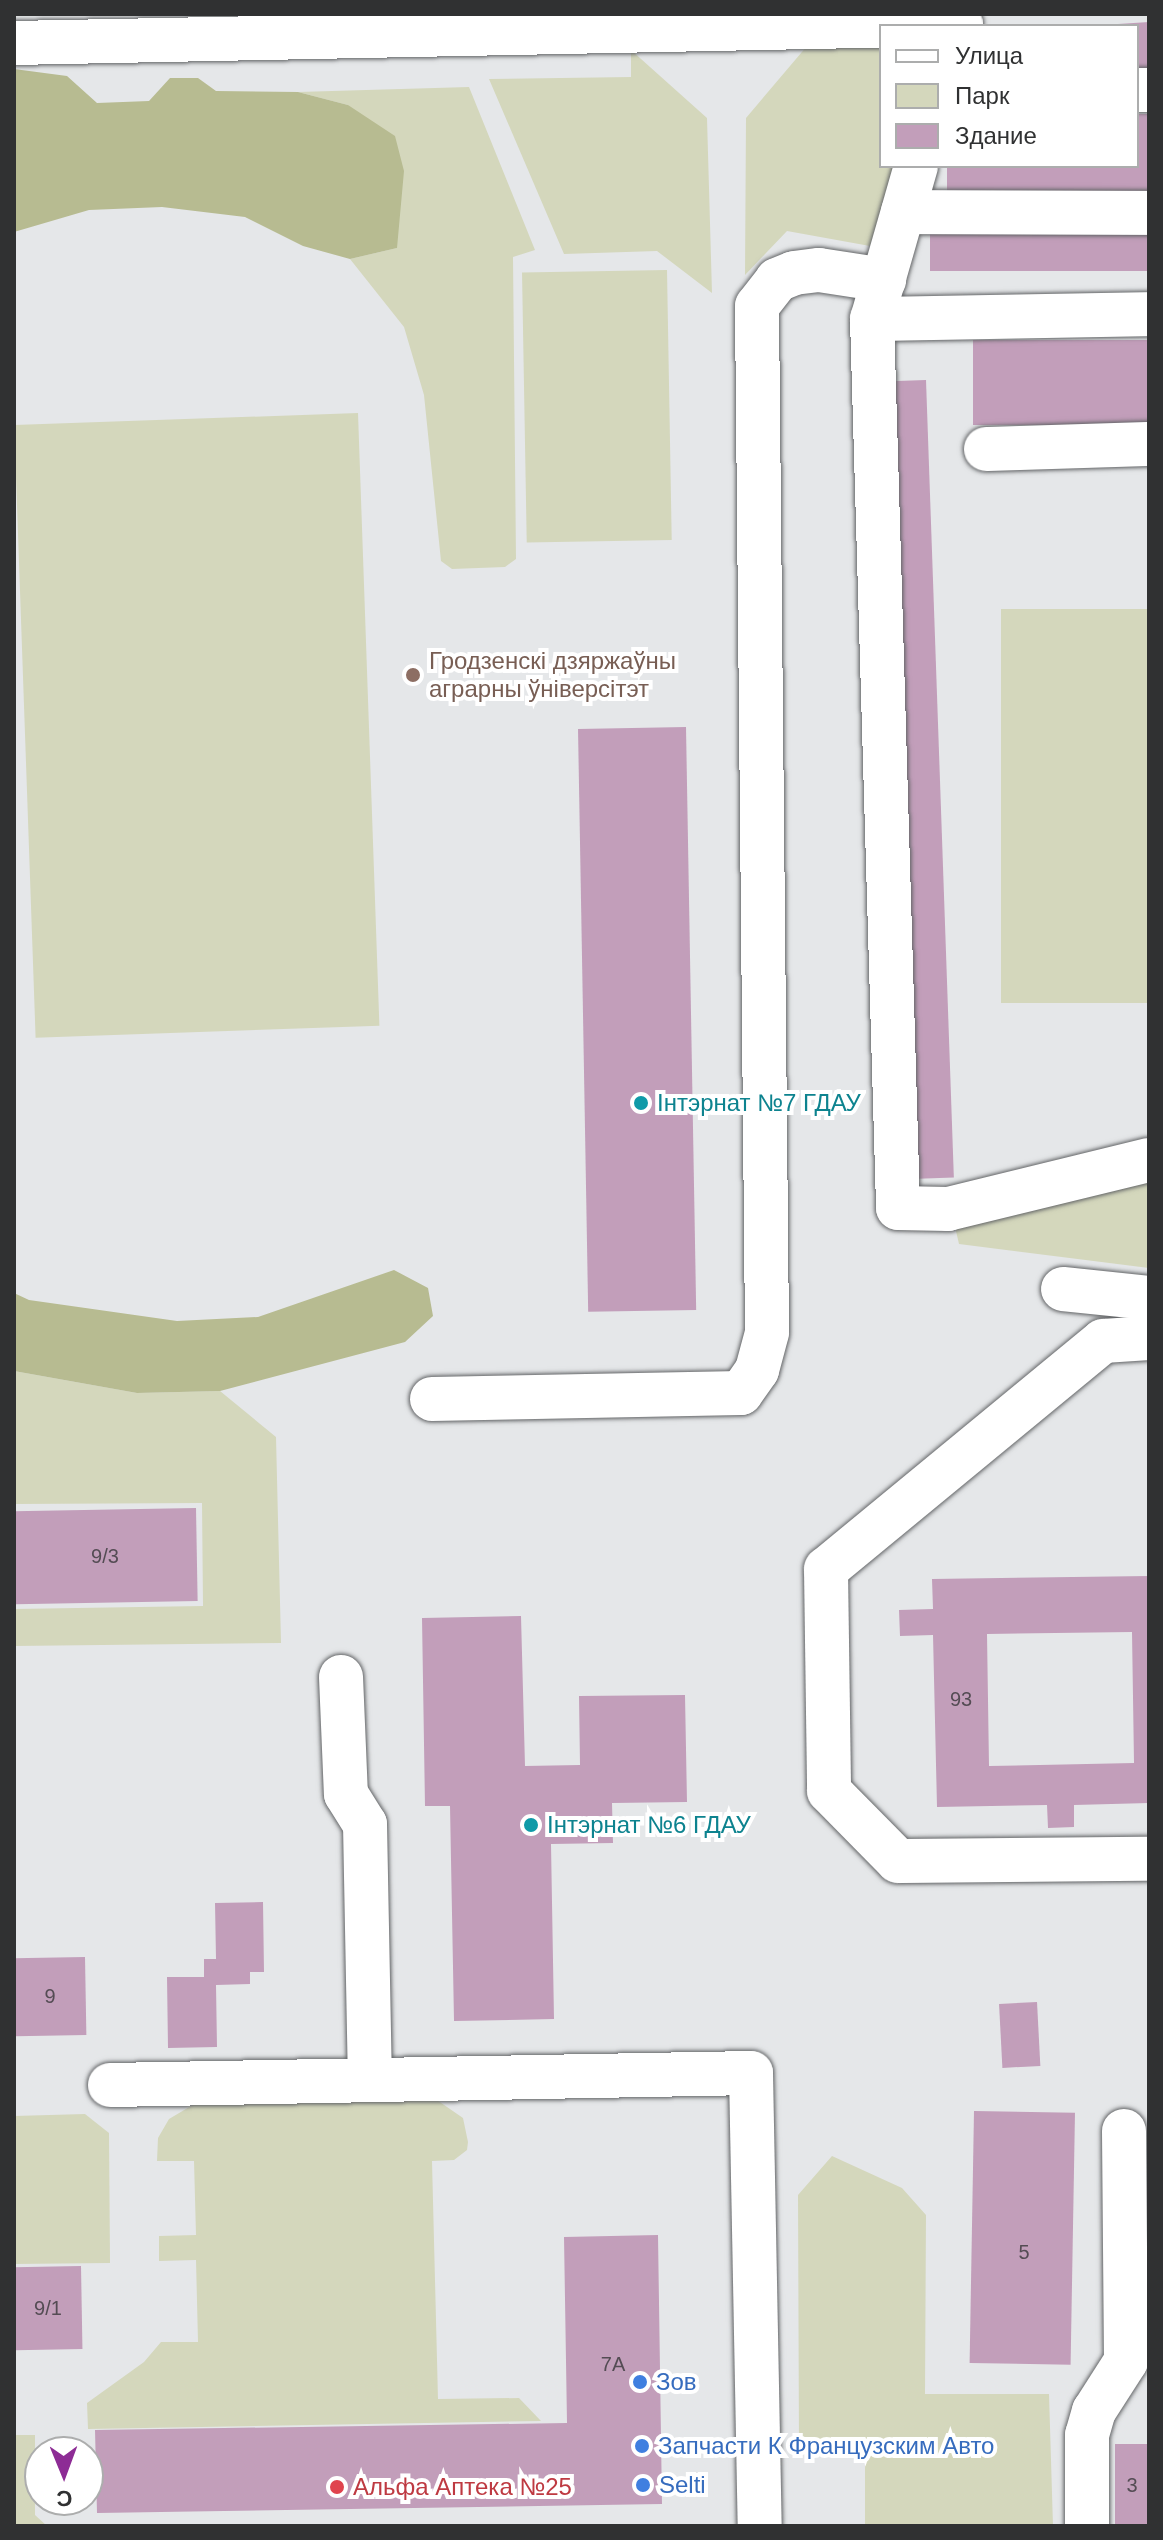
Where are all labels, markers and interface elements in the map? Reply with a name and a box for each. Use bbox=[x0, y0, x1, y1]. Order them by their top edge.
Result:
legend bbox=[879, 24, 1139, 168]
text: Улица bbox=[955, 42, 1023, 69]
text: Парк bbox=[955, 82, 1009, 109]
text: Здание bbox=[955, 122, 1037, 149]
place label: Гродзенскі дзяржаўны аграрны ўніверсітэт bbox=[429, 647, 676, 703]
marker: Гродзенскі дзяржаўны аграрны ўніверсітэт bbox=[404, 666, 422, 684]
place label: Інтэрнат №7 ГДАУ bbox=[657, 1089, 861, 1117]
marker: Інтэрнат №7 ГДАУ bbox=[632, 1094, 650, 1112]
house number: 9/3 bbox=[91, 1544, 119, 1568]
house number: 93 bbox=[950, 1687, 972, 1711]
place label: Інтэрнат №6 ГДАУ bbox=[547, 1811, 751, 1839]
marker: Інтэрнат №6 ГДАУ bbox=[522, 1816, 540, 1834]
house number: 9 bbox=[44, 1984, 56, 2008]
house number: 5 bbox=[1018, 2240, 1030, 2264]
house number: 9/1 bbox=[34, 2296, 62, 2320]
house number: 7А bbox=[601, 2352, 625, 2376]
place label: Зов bbox=[656, 2368, 697, 2396]
marker: Зов bbox=[631, 2373, 649, 2391]
place label: Запчасти К Французским Авто bbox=[658, 2432, 994, 2460]
north arrow bbox=[24, 2436, 104, 2516]
marker: Запчасти К Французским Авто bbox=[633, 2437, 651, 2455]
place label: Selti bbox=[659, 2471, 706, 2499]
place label: Альфа Аптека №25 bbox=[353, 2473, 572, 2501]
house number: 3 bbox=[1126, 2473, 1138, 2497]
marker: Selti bbox=[634, 2476, 652, 2494]
marker: Альфа Аптека №25 bbox=[328, 2478, 346, 2496]
text: С bbox=[56, 2486, 73, 2511]

